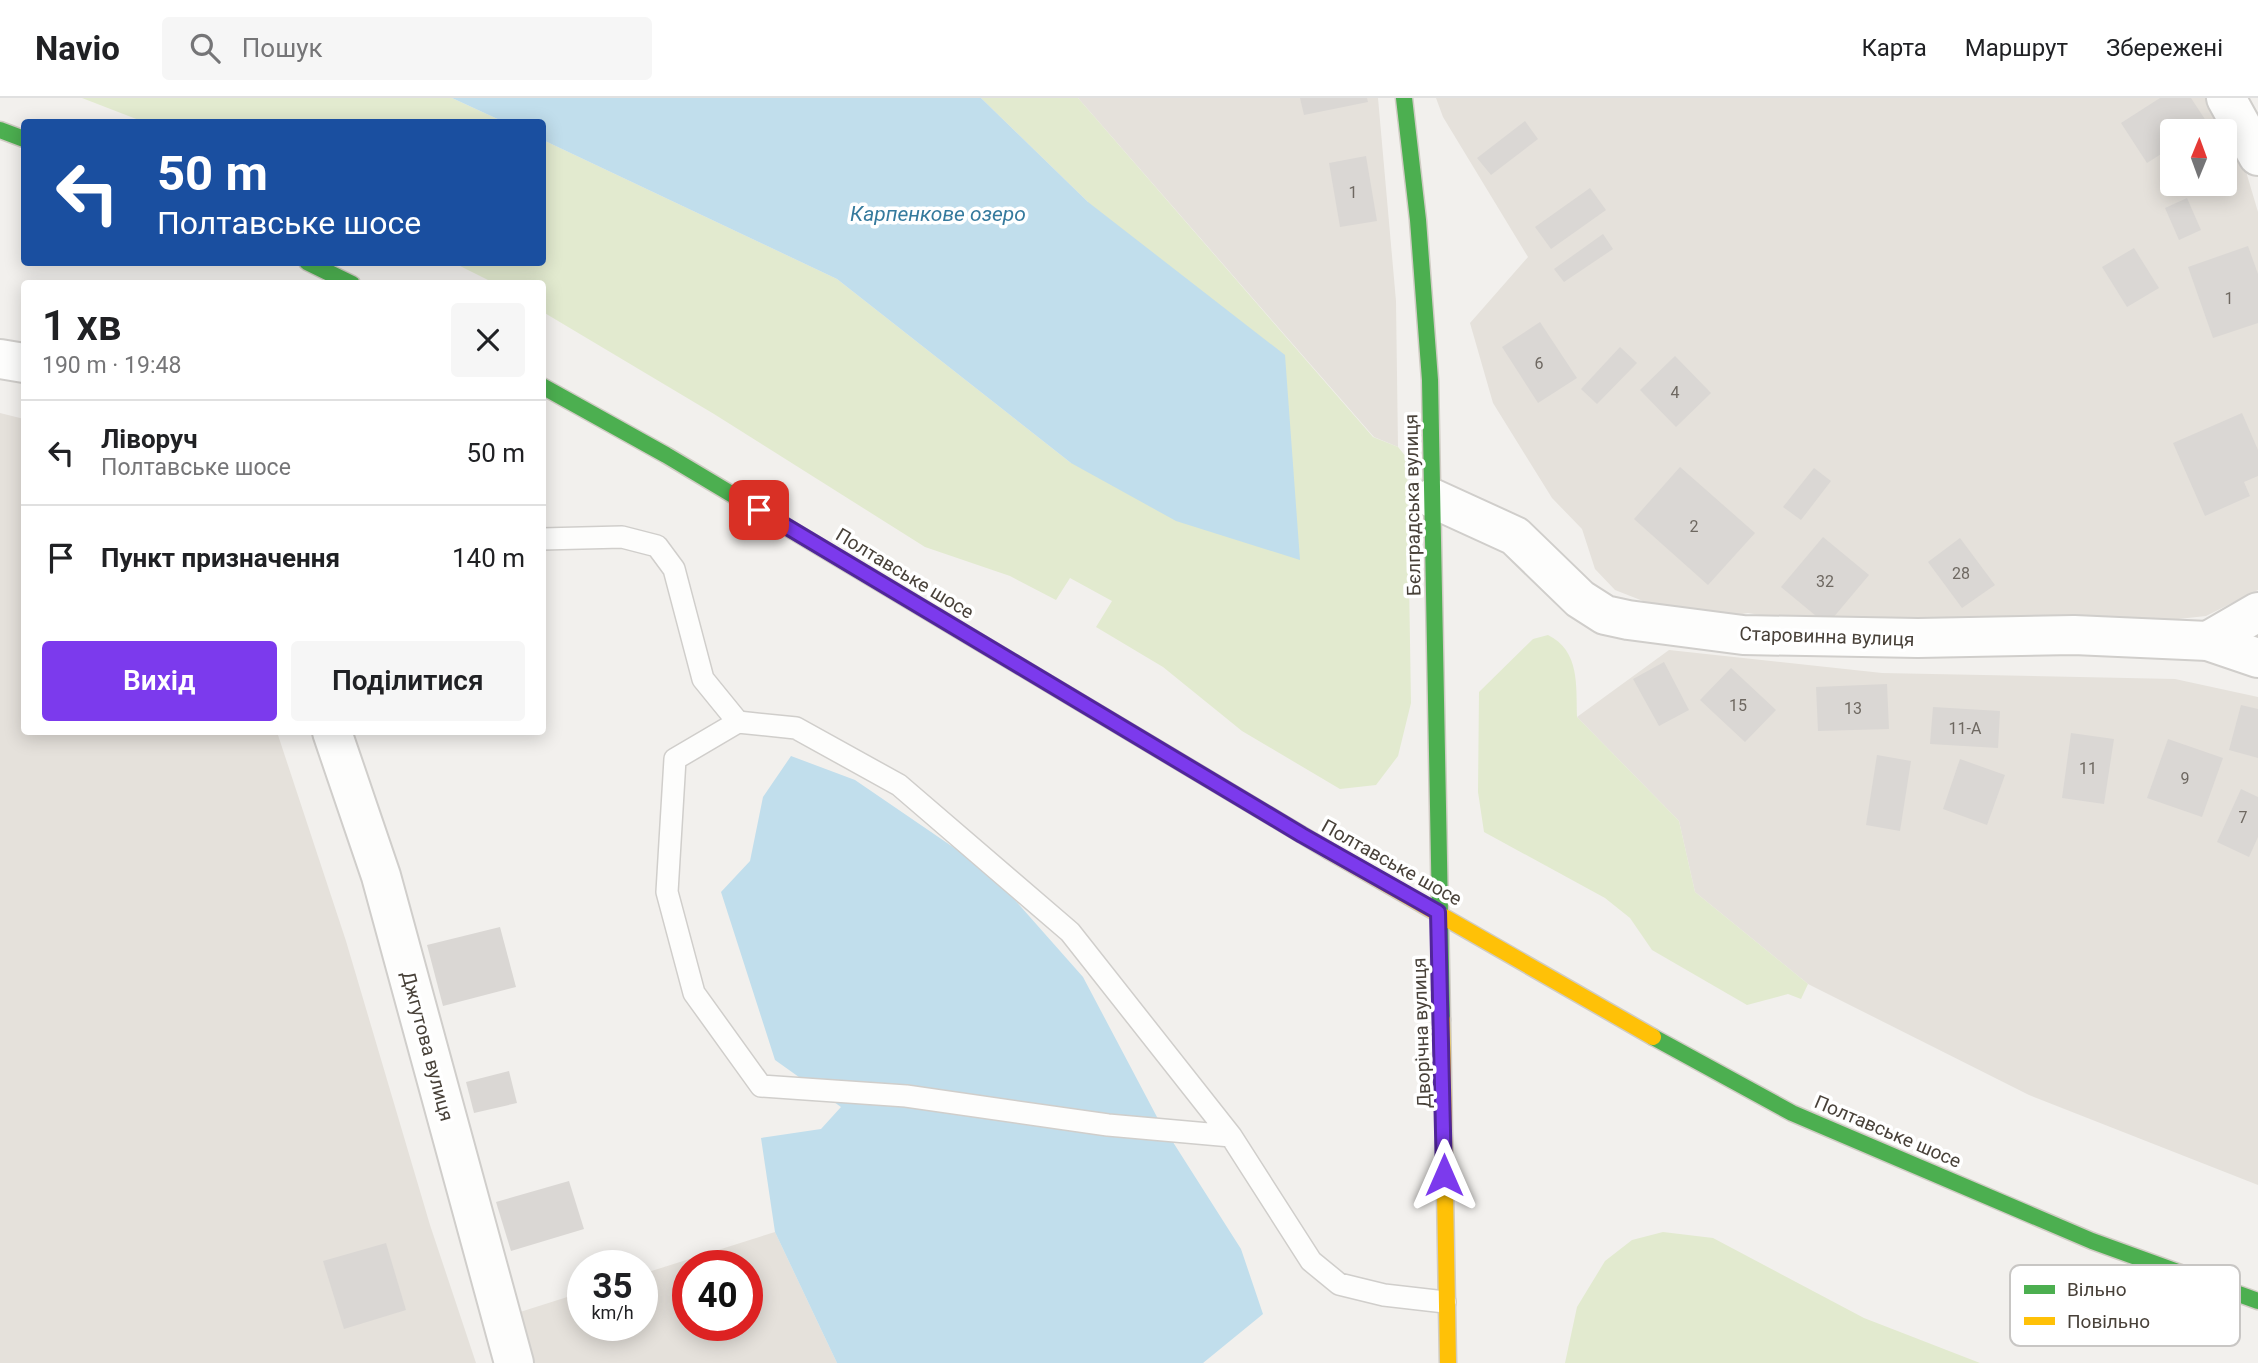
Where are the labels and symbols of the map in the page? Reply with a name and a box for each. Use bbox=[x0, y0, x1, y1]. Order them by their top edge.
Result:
north arrow bbox=[2160, 119, 2236, 196]
house number: 1 bbox=[1349, 183, 1358, 202]
water label: Карпенкове озеро bbox=[850, 202, 1026, 226]
house number: 1 bbox=[2225, 289, 2234, 308]
house number: 6 bbox=[1535, 354, 1544, 373]
house number: 4 bbox=[1671, 383, 1680, 402]
street label: Бєлградська вулиця bbox=[1399, 414, 1426, 596]
pin bbox=[729, 480, 789, 540]
house number: 2 bbox=[1690, 517, 1699, 536]
street label: Полтавське шосе bbox=[832, 523, 978, 624]
house number: 28 bbox=[1952, 564, 1970, 583]
house number: 32 bbox=[1816, 572, 1834, 591]
street label: Старовинна вулиця bbox=[1739, 622, 1915, 651]
house number: 15 bbox=[1729, 696, 1747, 715]
house number: 13 bbox=[1844, 699, 1862, 718]
house number: 11-А bbox=[1949, 719, 1982, 738]
house number: 11 bbox=[2079, 759, 2097, 778]
house number: 9 bbox=[2181, 769, 2190, 788]
house number: 7 bbox=[2239, 808, 2248, 827]
street label: Полтавське шосе bbox=[1318, 814, 1466, 911]
street label: Дворічна вулиця bbox=[1407, 957, 1436, 1109]
street label: Джгутова вулиця bbox=[396, 969, 459, 1124]
street label: Полтавське шосе bbox=[1811, 1090, 1964, 1173]
position arrow bbox=[1407, 1138, 1481, 1212]
speed limit sign: 40 bbox=[672, 1250, 763, 1341]
legend bbox=[2010, 1265, 2240, 1346]
text: Вільно bbox=[2067, 1278, 2127, 1301]
text: Повільно bbox=[2067, 1310, 2150, 1333]

